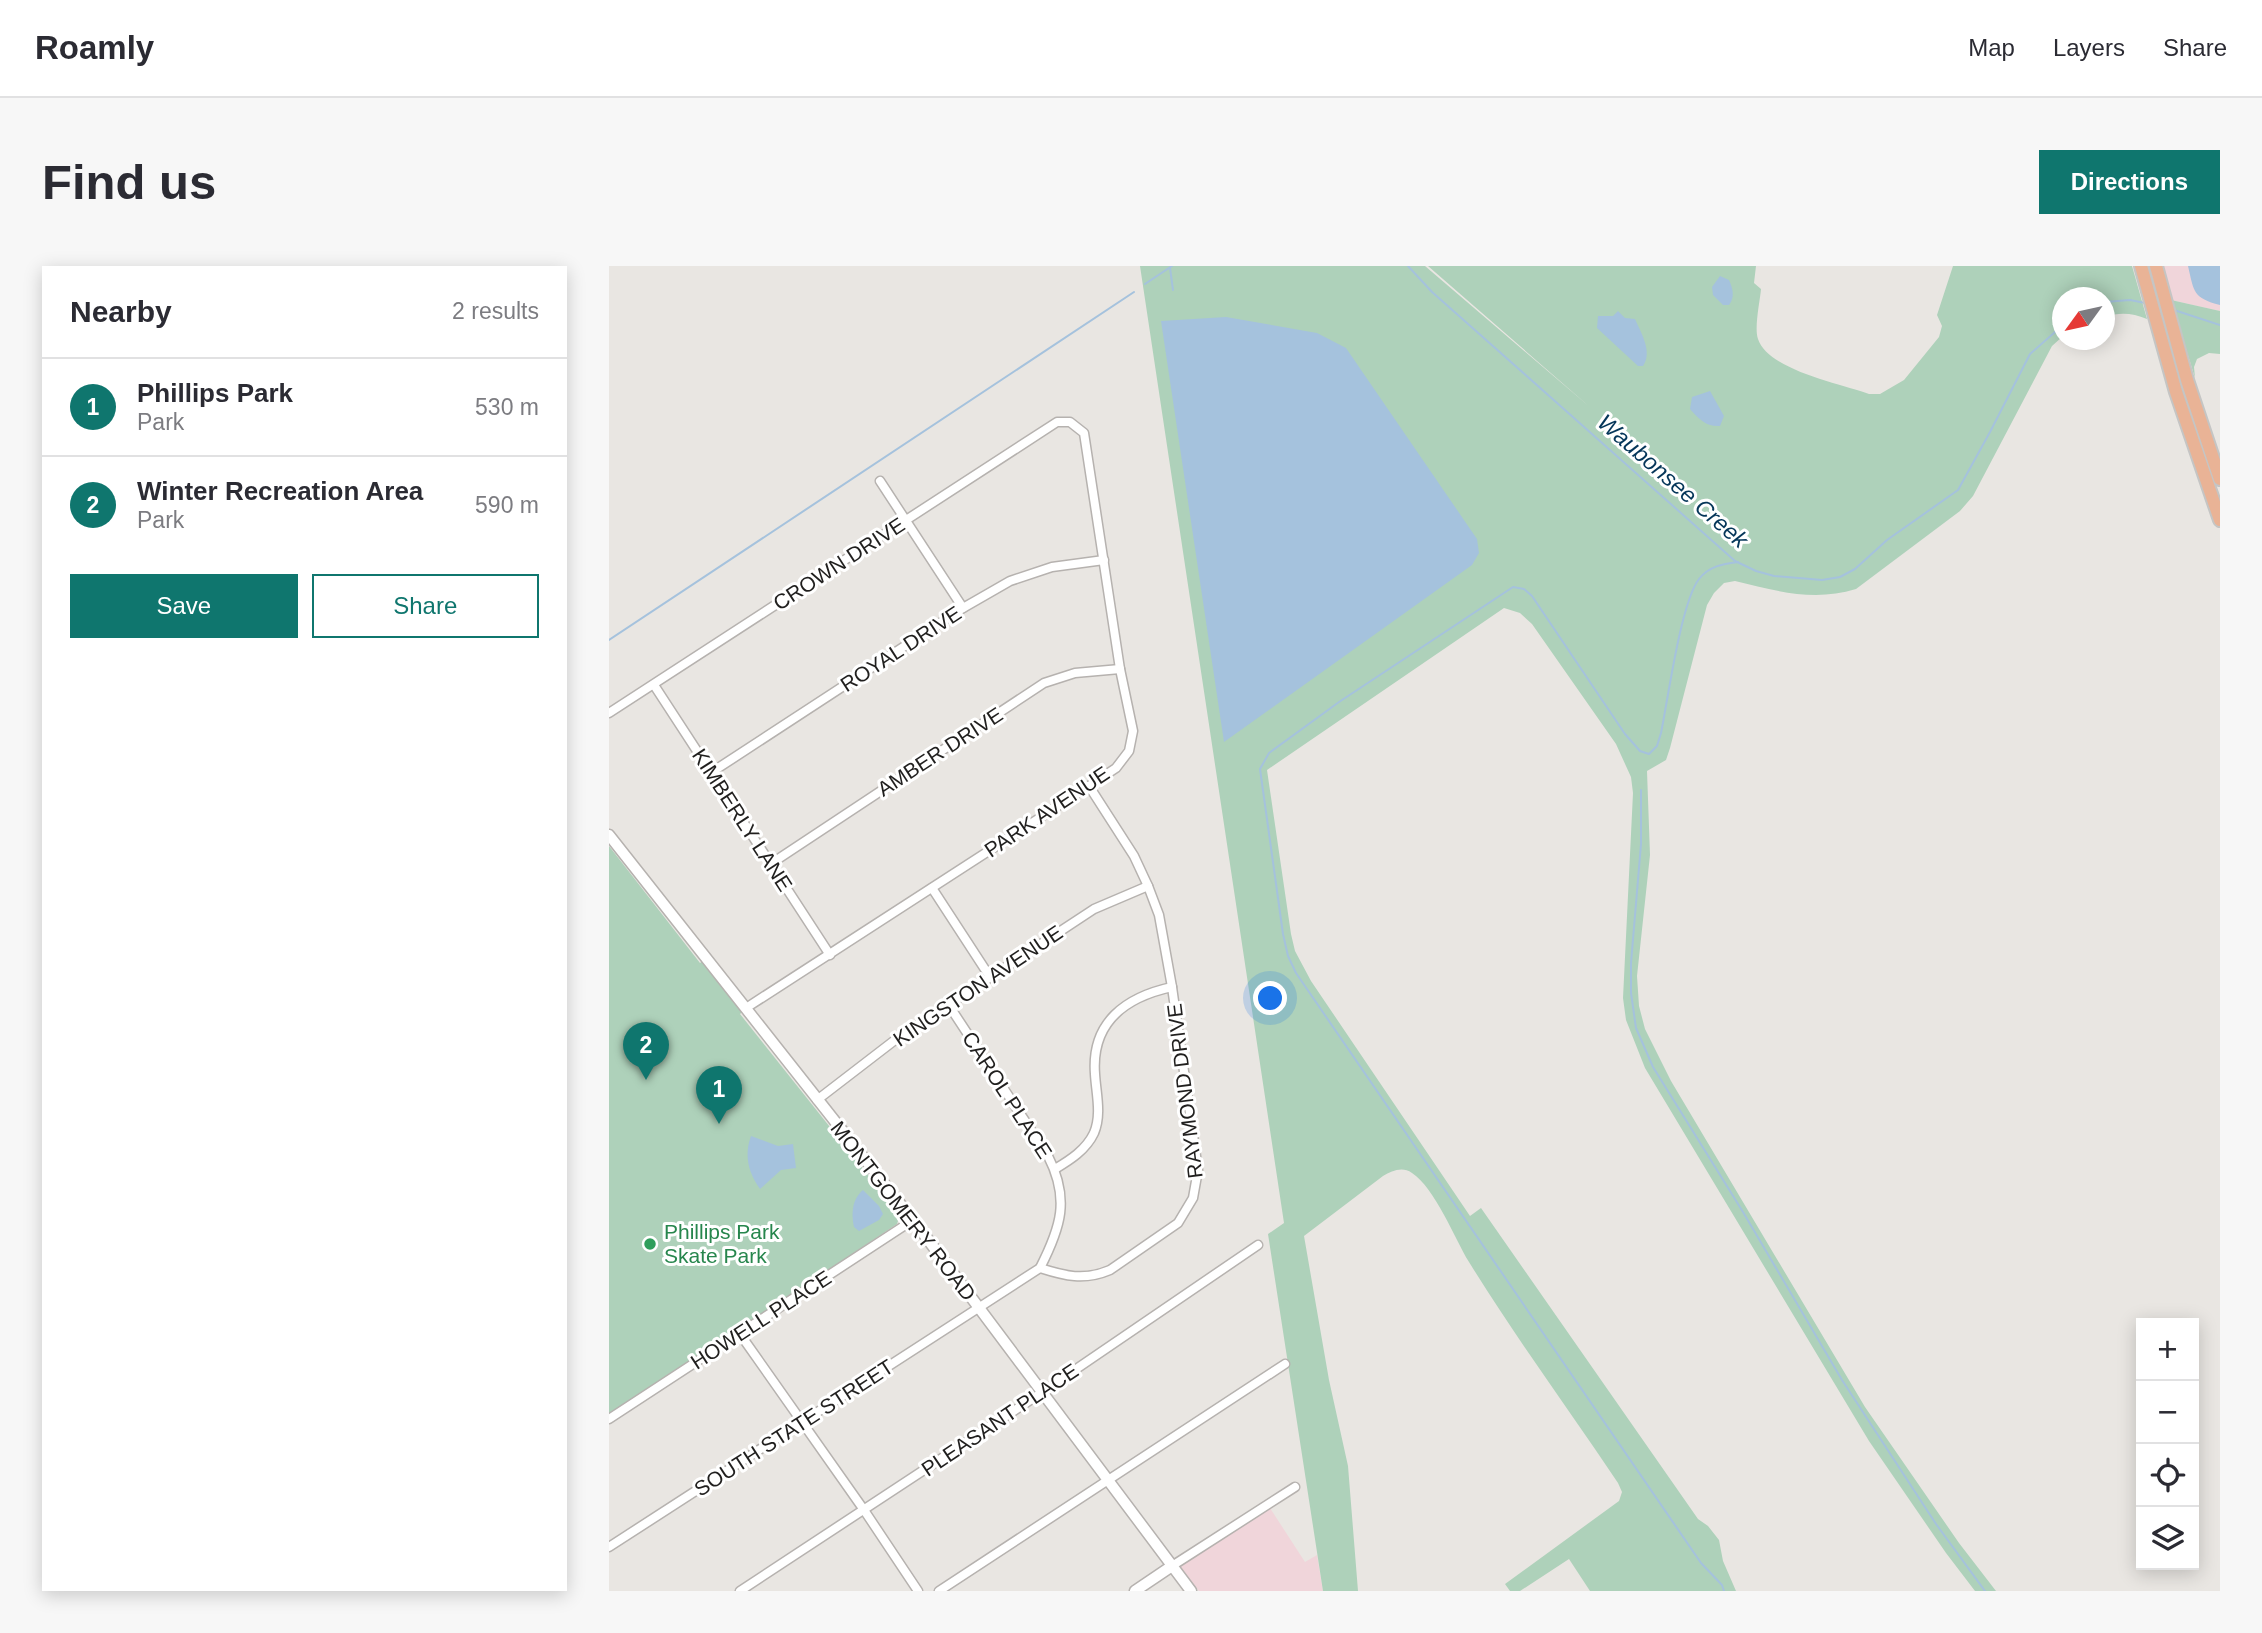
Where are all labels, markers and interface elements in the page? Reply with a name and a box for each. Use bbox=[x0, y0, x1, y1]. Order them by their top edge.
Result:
text: Roamly bbox=[35, 29, 154, 66]
text: Map bbox=[1968, 34, 2015, 61]
text: Layers bbox=[2053, 34, 2125, 61]
text: Share bbox=[2163, 34, 2227, 61]
button: Directions bbox=[2039, 150, 2220, 214]
text: Find us bbox=[42, 155, 216, 209]
north arrow bbox=[2052, 287, 2115, 350]
text: Nearby bbox=[70, 295, 172, 328]
text: 2 results bbox=[452, 298, 539, 324]
text: Phillips Park bbox=[137, 378, 293, 408]
text: 1 bbox=[87, 394, 99, 420]
text: 530 m bbox=[475, 394, 539, 420]
text: Park bbox=[137, 409, 184, 435]
water label: Waubonsee Creek bbox=[1593, 409, 1754, 554]
text: Winter Recreation Area bbox=[137, 476, 423, 506]
text: 2 bbox=[87, 492, 99, 518]
text: 590 m bbox=[475, 492, 539, 518]
text: Park bbox=[137, 507, 184, 533]
street label: CROWN DRIVE bbox=[769, 513, 909, 615]
button: Save bbox=[70, 574, 298, 638]
button: Share bbox=[312, 574, 539, 638]
street label: ROYAL DRIVE bbox=[836, 601, 965, 696]
street label: AMBER DRIVE bbox=[873, 703, 1007, 801]
street label: KIMBERLY LANE bbox=[688, 744, 797, 895]
street label: PARK AVENUE bbox=[980, 761, 1113, 862]
street label: KINGSTON AVENUE bbox=[889, 920, 1067, 1051]
your location bbox=[1253, 981, 1287, 1015]
street label: RAYMOND DRIVE bbox=[1162, 1002, 1207, 1180]
pin: 2 bbox=[623, 1022, 669, 1080]
street label: CAROL PLACE bbox=[958, 1027, 1057, 1162]
pin: 1 bbox=[696, 1066, 742, 1124]
street label: MONTGOMERY ROAD bbox=[826, 1117, 980, 1305]
place label: Phillips Park Skate Park bbox=[664, 1220, 780, 1267]
marker: Phillips Park Skate Park bbox=[642, 1236, 658, 1252]
street label: HOWELL PLACE bbox=[686, 1266, 835, 1374]
map controls bbox=[2136, 1318, 2199, 1570]
button: + bbox=[2136, 1318, 2199, 1381]
street label: SOUTH STATE STREET bbox=[690, 1355, 898, 1501]
street label: PLEASANT PLACE bbox=[917, 1359, 1082, 1481]
button: − bbox=[2136, 1381, 2199, 1444]
button: locate bbox=[2136, 1444, 2199, 1507]
button: layers bbox=[2136, 1507, 2199, 1570]

